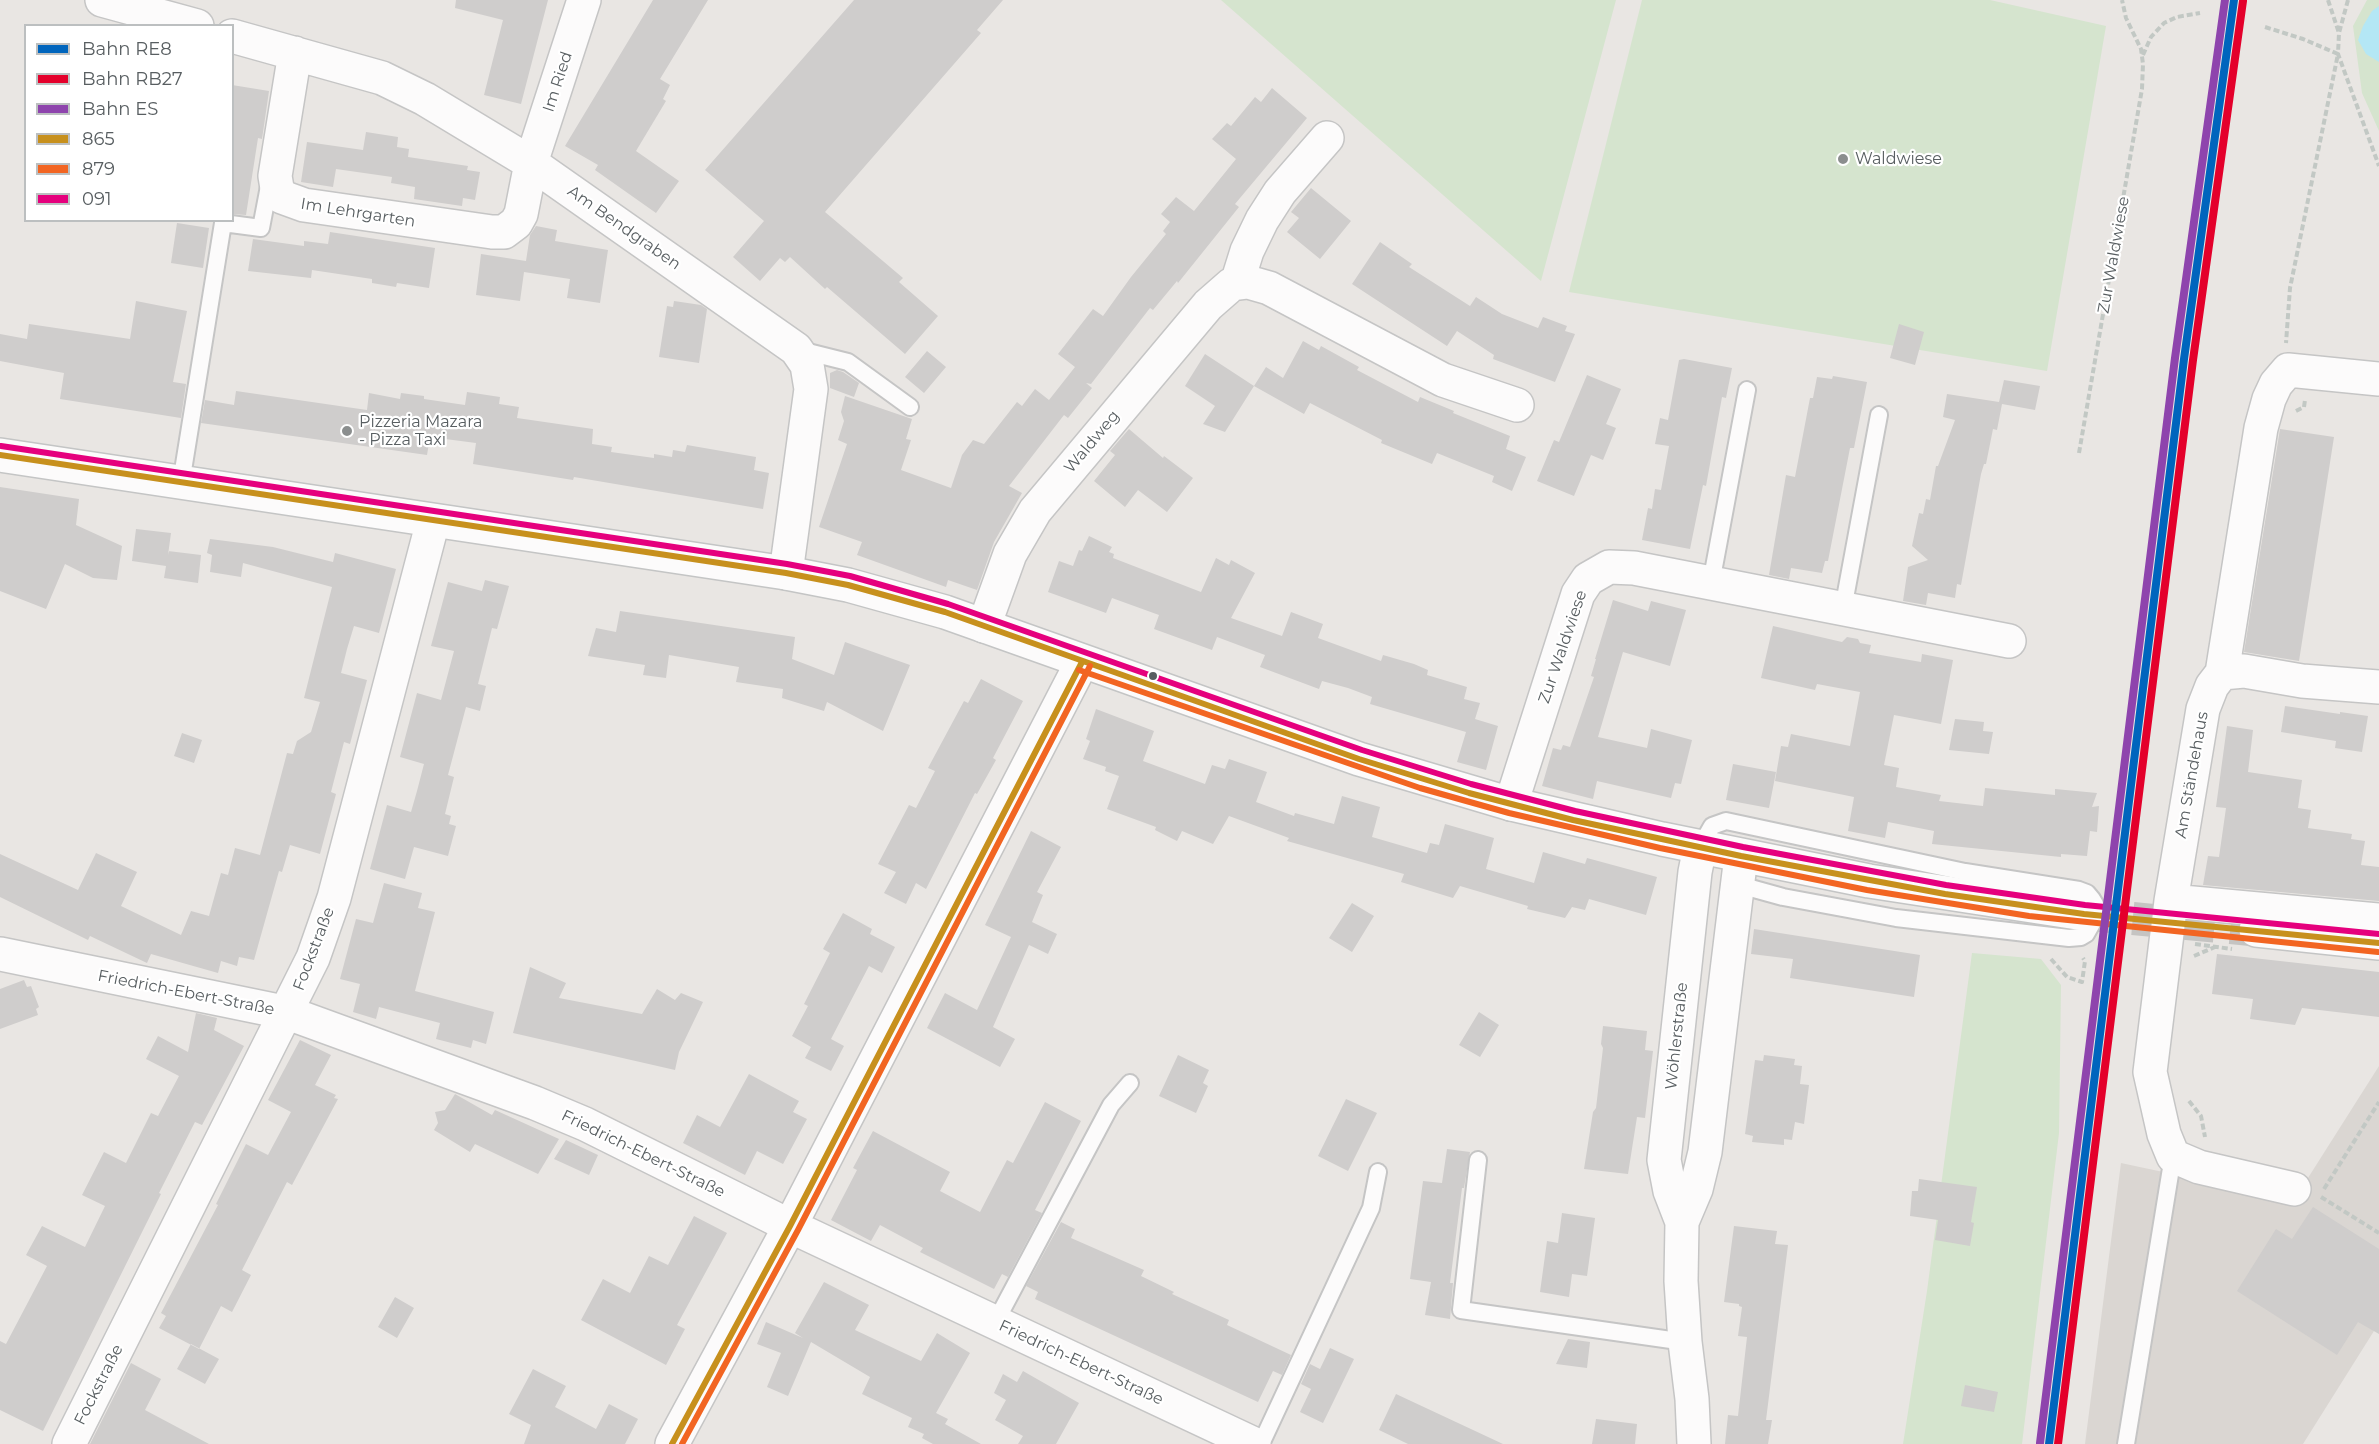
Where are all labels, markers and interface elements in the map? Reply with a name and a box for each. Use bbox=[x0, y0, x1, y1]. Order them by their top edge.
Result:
legend bbox=[24, 24, 234, 222]
text: Bahn RE8 bbox=[82, 38, 172, 60]
street label: Im Ried bbox=[539, 49, 577, 115]
text: Bahn RB27 bbox=[82, 68, 183, 90]
text: Bahn ES bbox=[82, 98, 158, 120]
text: 865 bbox=[82, 128, 115, 150]
place label: Waldwiese bbox=[1855, 149, 1942, 169]
marker: Waldwiese bbox=[1836, 152, 1850, 166]
text: 879 bbox=[82, 158, 115, 180]
street label: Am Bendgraben bbox=[564, 182, 684, 274]
text: 091 bbox=[82, 188, 111, 210]
street label: Im Lehrgarten bbox=[299, 194, 417, 232]
street label: Zur Waldwiese bbox=[2094, 195, 2134, 315]
street label: Waldweg bbox=[1060, 407, 1124, 477]
place label: Pizzeria Mazara - Pizza Taxi bbox=[359, 412, 482, 450]
marker: Pizzeria Mazara - Pizza Taxi bbox=[340, 424, 354, 438]
street label: Zur Waldwiese bbox=[1535, 588, 1591, 706]
unlabelled marker bbox=[1147, 670, 1159, 682]
street label: Am Ständehaus bbox=[2171, 710, 2213, 840]
street label: Fockstraße bbox=[289, 905, 339, 993]
street label: Friedrich-Ebert-Straße bbox=[96, 966, 276, 1020]
street label: Wöhlerstraße bbox=[1662, 981, 1692, 1091]
street label: Friedrich-Ebert-Straße bbox=[558, 1106, 728, 1202]
street label: Friedrich-Ebert-Straße bbox=[996, 1316, 1166, 1410]
street label: Fockstraße bbox=[70, 1341, 128, 1429]

